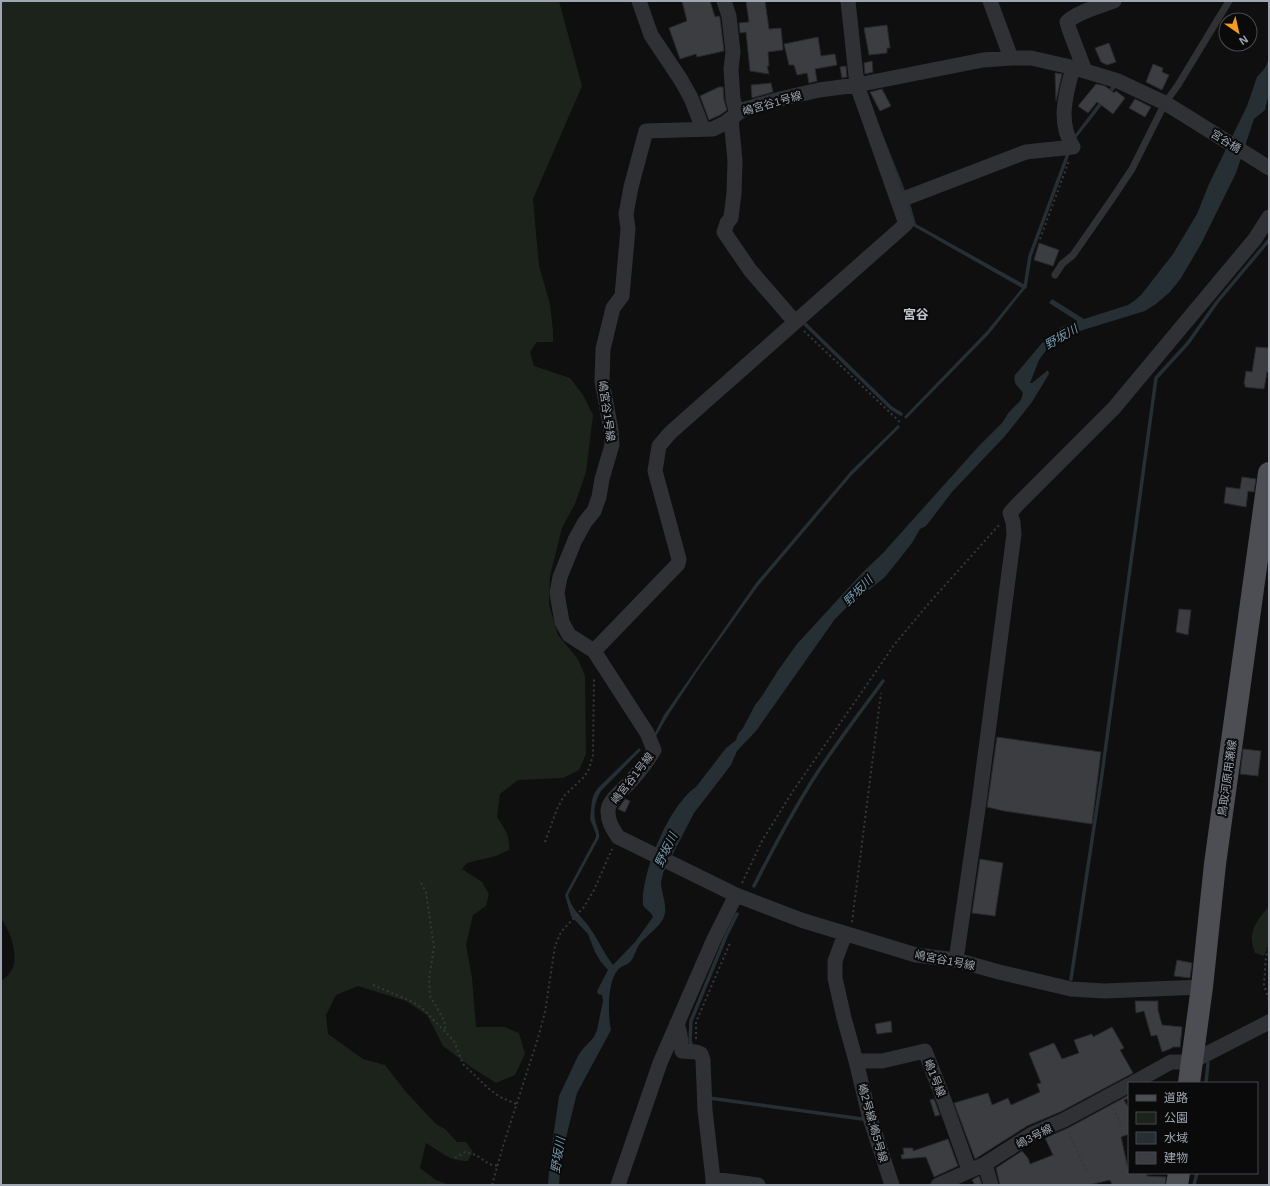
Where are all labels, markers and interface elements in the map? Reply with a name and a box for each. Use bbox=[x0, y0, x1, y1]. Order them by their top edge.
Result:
north arrow bbox=[1218, 12, 1258, 52]
text: N bbox=[1237, 33, 1250, 48]
street label: 嶋宮谷1号線 bbox=[741, 89, 803, 117]
street label: 宮谷橋 bbox=[1209, 127, 1243, 155]
district label: 宮谷 bbox=[903, 307, 929, 322]
water label: 野坂川 bbox=[1042, 321, 1082, 352]
street label: 嶋宮谷1号線 bbox=[597, 380, 617, 442]
water label: 野坂川 bbox=[840, 572, 877, 609]
street label: 鳥取河原用瀬線 bbox=[1216, 739, 1238, 817]
street label: 嶋宮谷1号線 bbox=[608, 750, 656, 806]
water label: 野坂川 bbox=[652, 829, 681, 869]
street label: 嶋宮谷1号線 bbox=[914, 948, 976, 972]
street label: 嶋1号線 bbox=[922, 1058, 948, 1098]
street label: 嶋2号線;嶋5号線 bbox=[856, 1082, 890, 1164]
legend bbox=[1128, 1082, 1258, 1174]
text: 道路 bbox=[1164, 1091, 1188, 1105]
text: 公園 bbox=[1164, 1111, 1188, 1125]
street label: 嶋3号線 bbox=[1014, 1122, 1054, 1150]
text: 水域 bbox=[1164, 1131, 1188, 1145]
water label: 野坂川 bbox=[548, 1134, 568, 1174]
text: 建物 bbox=[1164, 1151, 1188, 1165]

